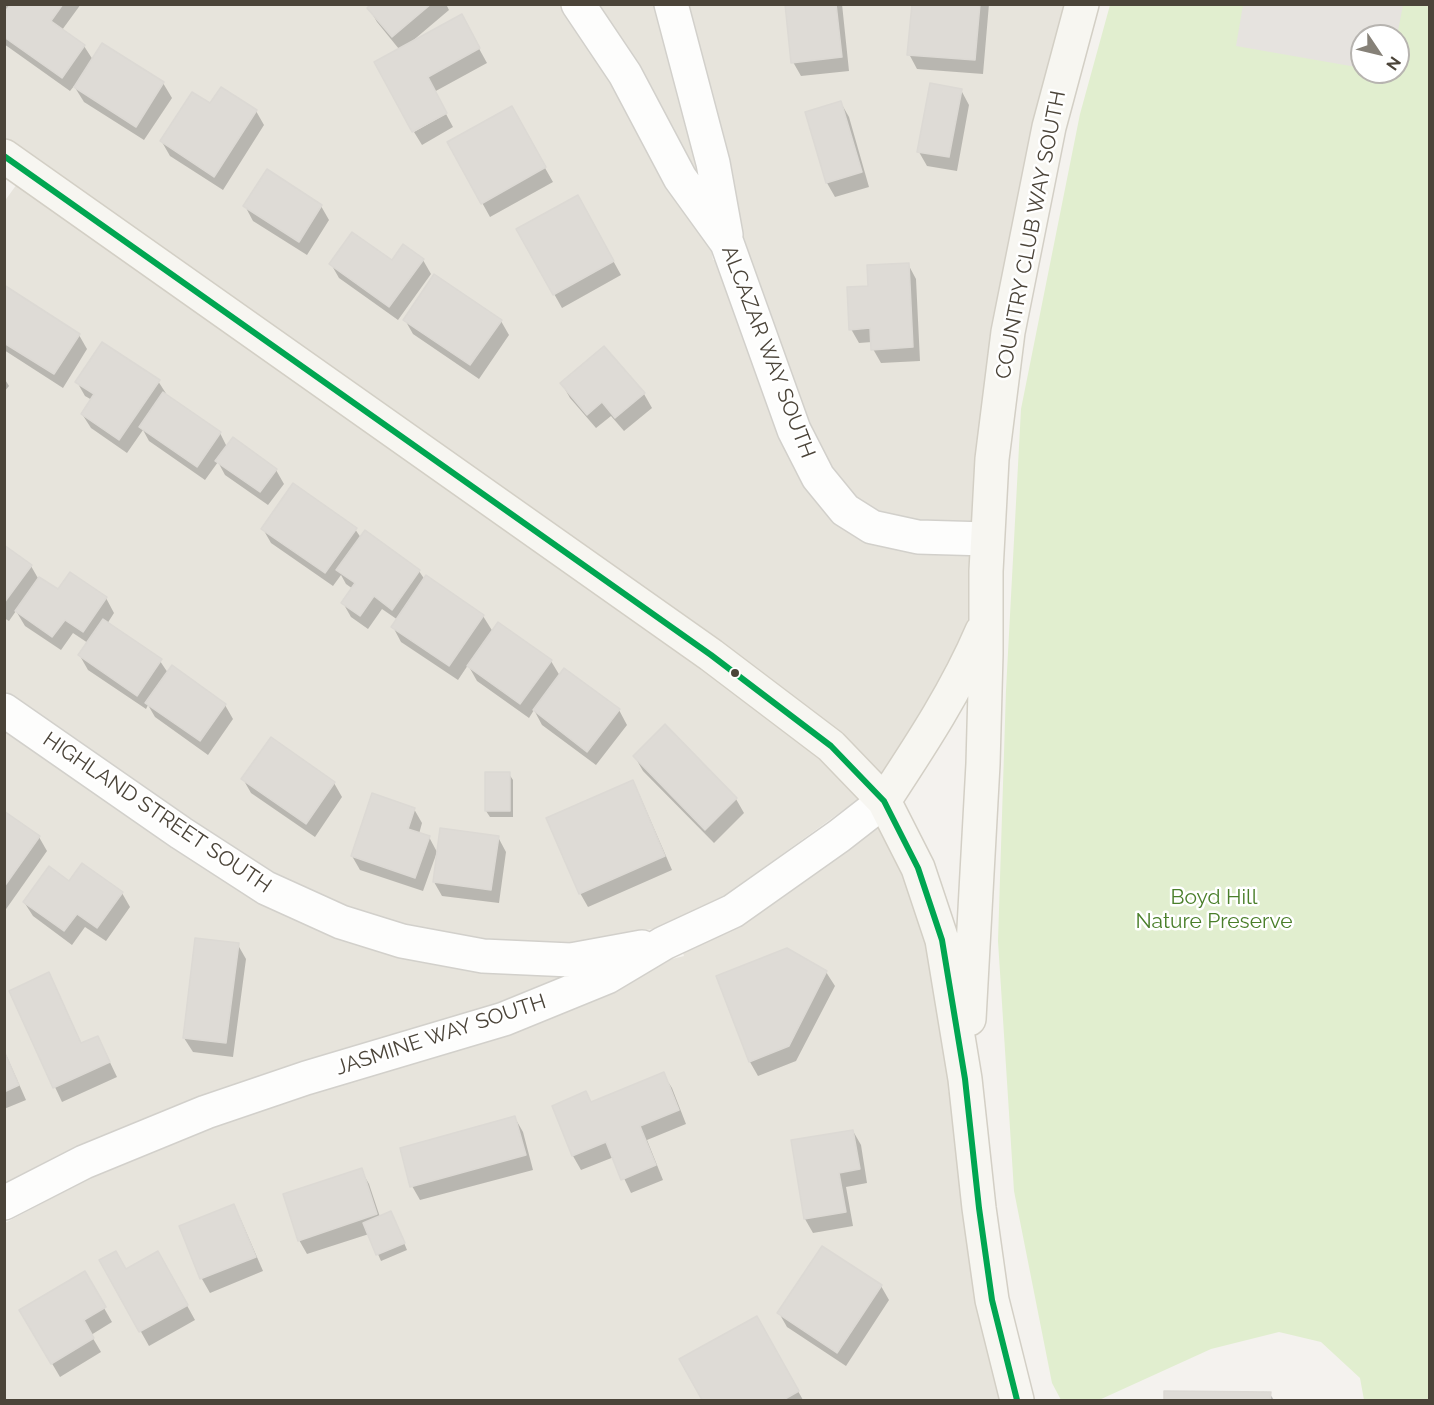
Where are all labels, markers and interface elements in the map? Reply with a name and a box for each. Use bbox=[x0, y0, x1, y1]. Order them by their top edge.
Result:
north arrow bbox=[1350, 24, 1410, 84]
text: N bbox=[1382, 53, 1405, 74]
street label: COUNTRY CLUB WAY SOUTH bbox=[991, 89, 1071, 381]
street label: ALCAZAR WAY SOUTH bbox=[716, 242, 820, 462]
unlabelled marker bbox=[729, 667, 741, 679]
street label: HIGHLAND STREET SOUTH bbox=[38, 727, 276, 899]
park label: Boyd Hill Nature Preserve bbox=[1135, 885, 1293, 935]
street label: JASMINE WAY SOUTH bbox=[333, 989, 549, 1081]

